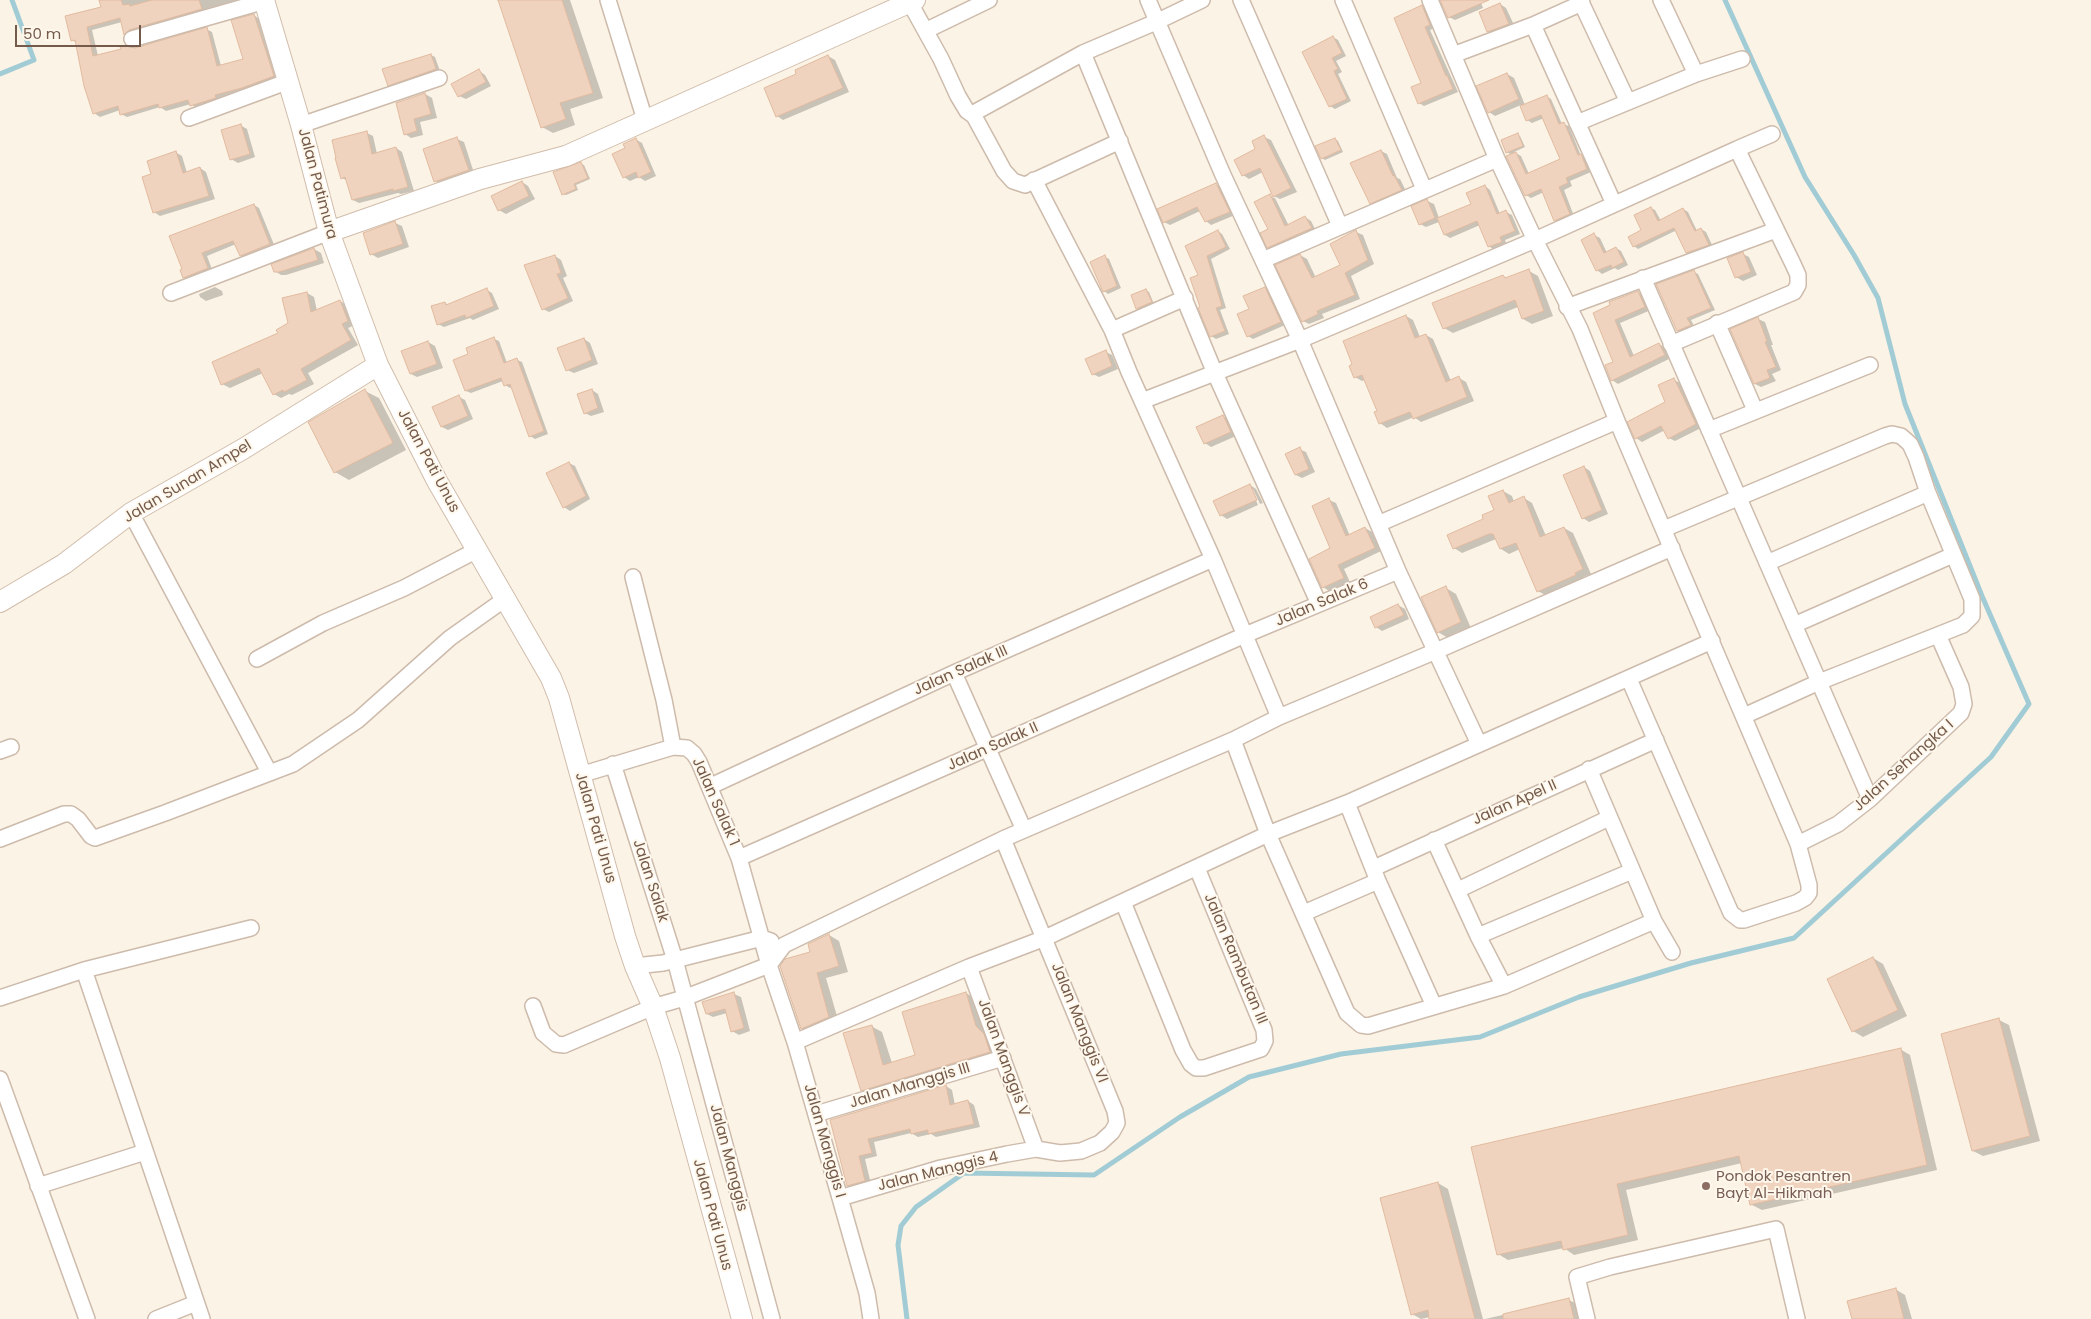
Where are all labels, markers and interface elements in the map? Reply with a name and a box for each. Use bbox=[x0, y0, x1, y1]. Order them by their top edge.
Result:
scale bar bbox=[18, 15, 144, 47]
text: 50 m bbox=[23, 23, 61, 44]
street label: Jalan Patimura bbox=[294, 126, 340, 242]
street label: Jalan Pati Unus bbox=[393, 406, 463, 516]
street label: Jalan Sunan Ampel bbox=[121, 437, 255, 527]
street label: Jalan Salak 6 bbox=[1273, 575, 1371, 631]
street label: Jalan Salak III bbox=[911, 642, 1011, 700]
street label: Jalan Sehangka I bbox=[1850, 716, 1958, 816]
street label: Jalan Salak II bbox=[945, 719, 1041, 775]
street label: Jalan Salak 1 bbox=[687, 755, 743, 849]
street label: Jalan Pati Unus bbox=[571, 770, 619, 886]
street label: Jalan Apel II bbox=[1470, 776, 1560, 830]
street label: Jalan Salak bbox=[628, 837, 672, 925]
street label: Jalan Rambutan III bbox=[1199, 891, 1271, 1027]
street label: Jalan Manggis VI bbox=[1047, 960, 1111, 1086]
street label: Jalan Manggis V bbox=[973, 997, 1033, 1119]
street label: Jalan Manggis III bbox=[848, 1059, 972, 1113]
street label: Jalan Manggis I bbox=[799, 1082, 849, 1200]
street label: Jalan Manggis bbox=[705, 1103, 751, 1213]
street label: Jalan Manggis 4 bbox=[876, 1148, 1000, 1196]
street label: Jalan Pati Unus bbox=[688, 1157, 736, 1273]
place label: Pondok Pesantren Bayt Al-Hikmah bbox=[1716, 1168, 1851, 1203]
marker: Pondok Pesantren Bayt Al-Hikmah bbox=[1700, 1180, 1712, 1192]

